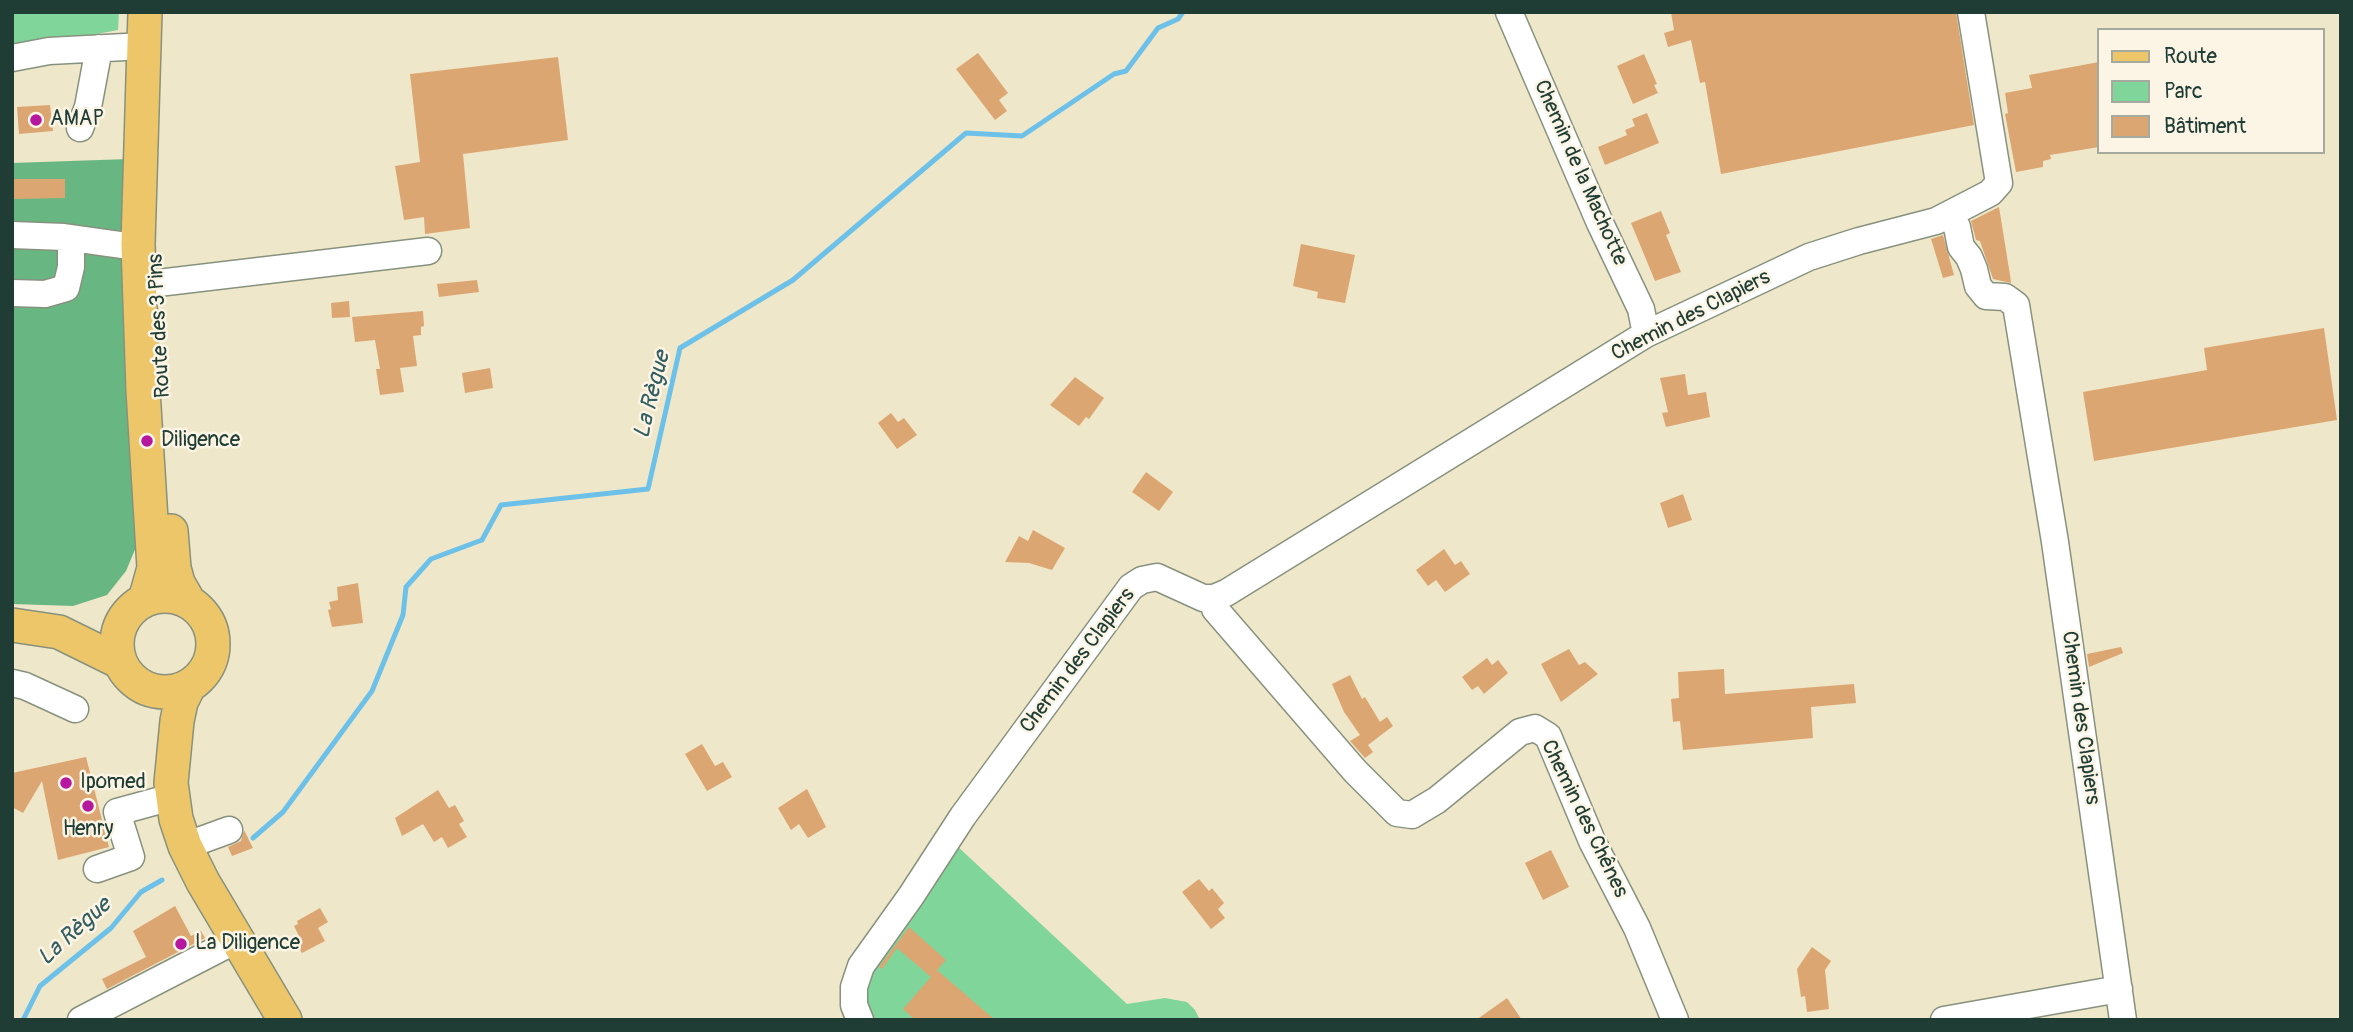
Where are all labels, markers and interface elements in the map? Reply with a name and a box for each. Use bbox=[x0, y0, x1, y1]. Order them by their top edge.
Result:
legend bbox=[2098, 28, 2325, 154]
text: Route bbox=[2164, 43, 2217, 70]
street label: Chemin de la Machotte bbox=[1528, 76, 1632, 270]
text: Parc bbox=[2164, 78, 2203, 105]
place label: AMAP bbox=[50, 107, 104, 133]
marker: AMAP bbox=[28, 112, 44, 128]
text: Bâtiment bbox=[2164, 113, 2246, 140]
street label: Route des 3 Pins bbox=[144, 253, 176, 399]
street label: Chemin des Clapiers bbox=[1607, 265, 1775, 367]
water label: La Règue bbox=[629, 349, 677, 441]
place label: Diligence bbox=[161, 428, 240, 454]
marker: Diligence bbox=[139, 433, 155, 449]
street label: Chemin des Clapiers bbox=[1015, 584, 1141, 738]
street label: Chemin des Clapiers bbox=[2055, 630, 2105, 806]
street label: Chemin des Chênes bbox=[1535, 736, 1633, 902]
place label: Ipomed bbox=[80, 770, 146, 796]
marker: Ipomed bbox=[58, 775, 74, 791]
marker: Henry bbox=[80, 798, 96, 814]
place label: Henry bbox=[63, 817, 113, 843]
water label: La Règue bbox=[33, 892, 117, 972]
place label: La Diligence bbox=[195, 931, 300, 957]
marker: La Diligence bbox=[173, 936, 189, 952]

